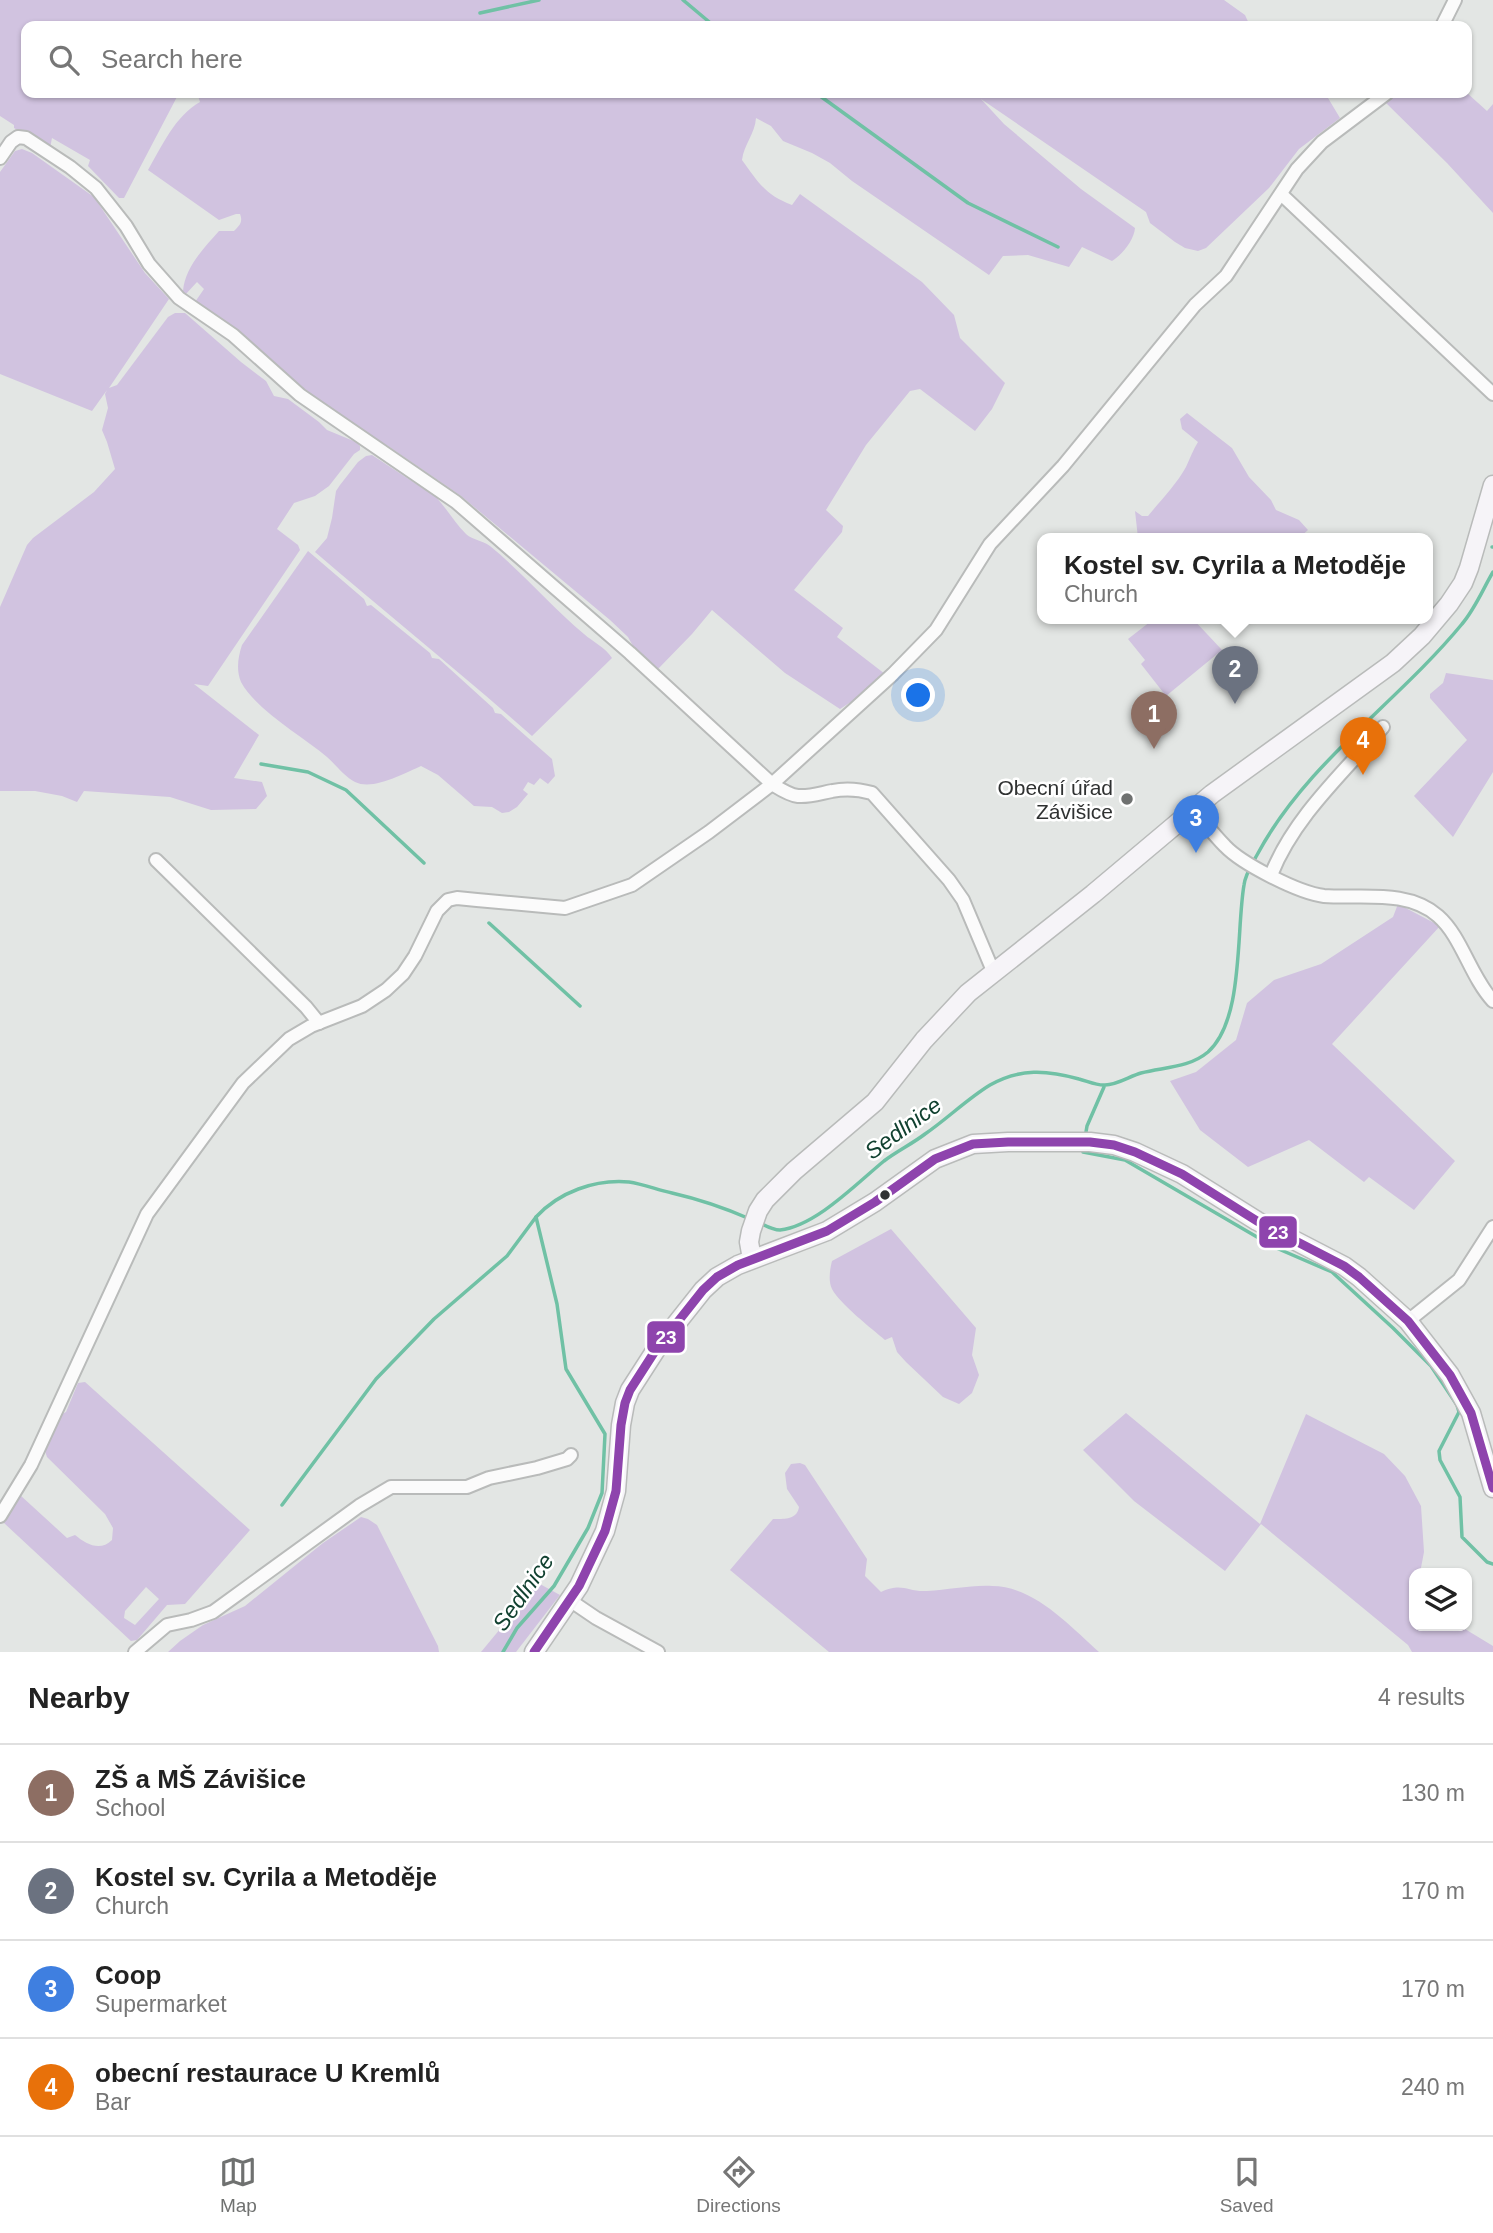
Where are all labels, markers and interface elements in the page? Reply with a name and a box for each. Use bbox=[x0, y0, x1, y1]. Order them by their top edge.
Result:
search box bbox=[21, 21, 1472, 98]
icon: search bbox=[45, 41, 83, 79]
text: Search here bbox=[101, 44, 243, 74]
popup bbox=[1037, 533, 1433, 624]
text: Kostel sv. Cyrila a Metoděje bbox=[1064, 550, 1406, 580]
text: Church bbox=[1064, 581, 1138, 607]
pin: 2 bbox=[1212, 646, 1258, 704]
your location bbox=[901, 678, 935, 712]
pin: 1 bbox=[1131, 691, 1177, 749]
pin: 4 bbox=[1340, 717, 1386, 775]
place label: Obecní úřad Závišice bbox=[997, 776, 1113, 823]
marker: Obecní úřad Závišice bbox=[1119, 791, 1135, 807]
pin: 3 bbox=[1173, 795, 1219, 853]
water label: Sedlnice bbox=[860, 1092, 946, 1164]
unlabelled marker bbox=[878, 1188, 892, 1202]
line badge: 23 bbox=[1258, 1215, 1298, 1249]
text: 23 bbox=[1267, 1222, 1289, 1243]
line badge: 23 bbox=[646, 1320, 686, 1354]
text: 23 bbox=[655, 1327, 677, 1348]
water label: Sedlnice bbox=[487, 1548, 559, 1636]
map controls bbox=[1409, 1568, 1472, 1631]
button: layers bbox=[1409, 1568, 1472, 1631]
text: Nearby bbox=[28, 1681, 130, 1714]
text: 4 results bbox=[1378, 1684, 1465, 1710]
text: ZŠ a MŠ Závišice bbox=[95, 1764, 306, 1794]
text: 1 bbox=[45, 1780, 57, 1806]
text: 130 m bbox=[1401, 1780, 1465, 1806]
text: School bbox=[95, 1795, 165, 1821]
text: Kostel sv. Cyrila a Metoděje bbox=[95, 1862, 437, 1892]
text: 2 bbox=[45, 1878, 57, 1904]
text: 170 m bbox=[1401, 1878, 1465, 1904]
text: Church bbox=[95, 1893, 169, 1919]
text: Coop bbox=[95, 1960, 161, 1990]
text: 3 bbox=[45, 1976, 57, 2002]
text: 170 m bbox=[1401, 1976, 1465, 2002]
text: Supermarket bbox=[95, 1991, 227, 2017]
text: obecní restaurace U Kremlů bbox=[95, 2058, 440, 2088]
text: 4 bbox=[45, 2074, 57, 2100]
text: 240 m bbox=[1401, 2074, 1465, 2100]
text: Bar bbox=[95, 2089, 131, 2115]
tab: Map bbox=[219, 2153, 257, 2217]
tab: Directions bbox=[696, 2153, 781, 2217]
tab: Saved bbox=[1220, 2153, 1274, 2217]

